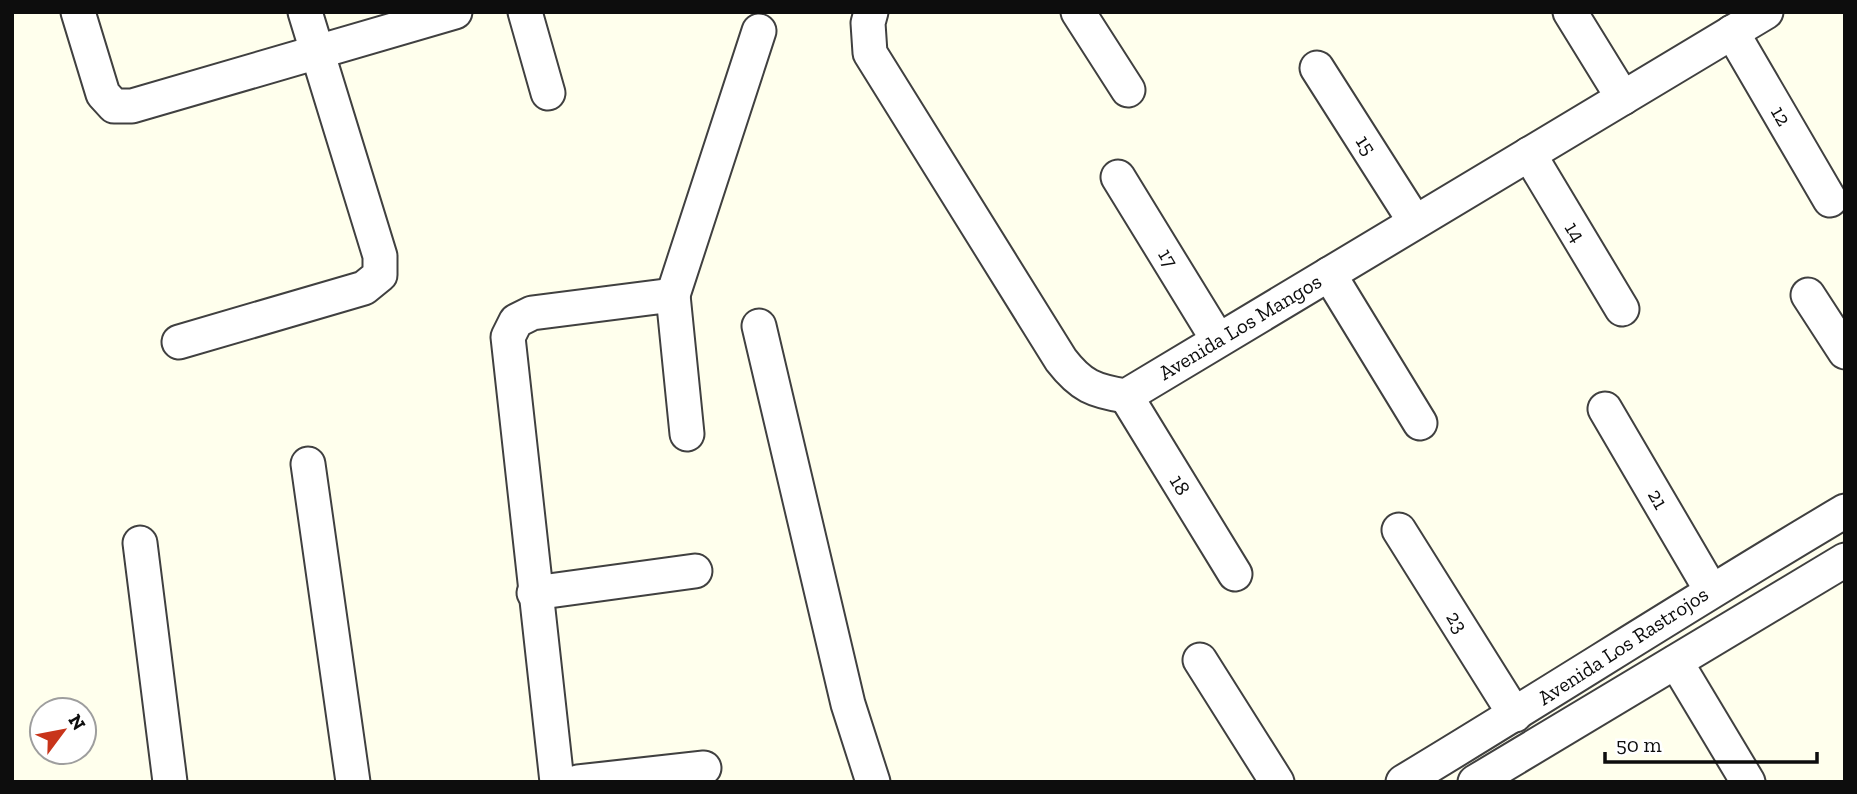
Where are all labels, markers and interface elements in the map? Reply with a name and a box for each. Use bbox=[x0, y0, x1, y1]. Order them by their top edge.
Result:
street label: 12 bbox=[1766, 101, 1797, 130]
street label: 15 bbox=[1351, 130, 1382, 159]
street label: 14 bbox=[1560, 217, 1591, 246]
street label: 17 bbox=[1153, 244, 1184, 272]
street label: Avenida Los Mangos bbox=[1154, 268, 1326, 385]
street label: 18 bbox=[1165, 470, 1196, 499]
street label: 21 bbox=[1643, 484, 1674, 513]
street label: Avenida Los Rastrojos bbox=[1533, 581, 1713, 711]
street label: 23 bbox=[1441, 606, 1474, 637]
north arrow bbox=[28, 696, 98, 766]
text: N bbox=[63, 710, 91, 734]
scale bar bbox=[1605, 720, 1817, 764]
text: 50 m bbox=[1616, 732, 1662, 757]

